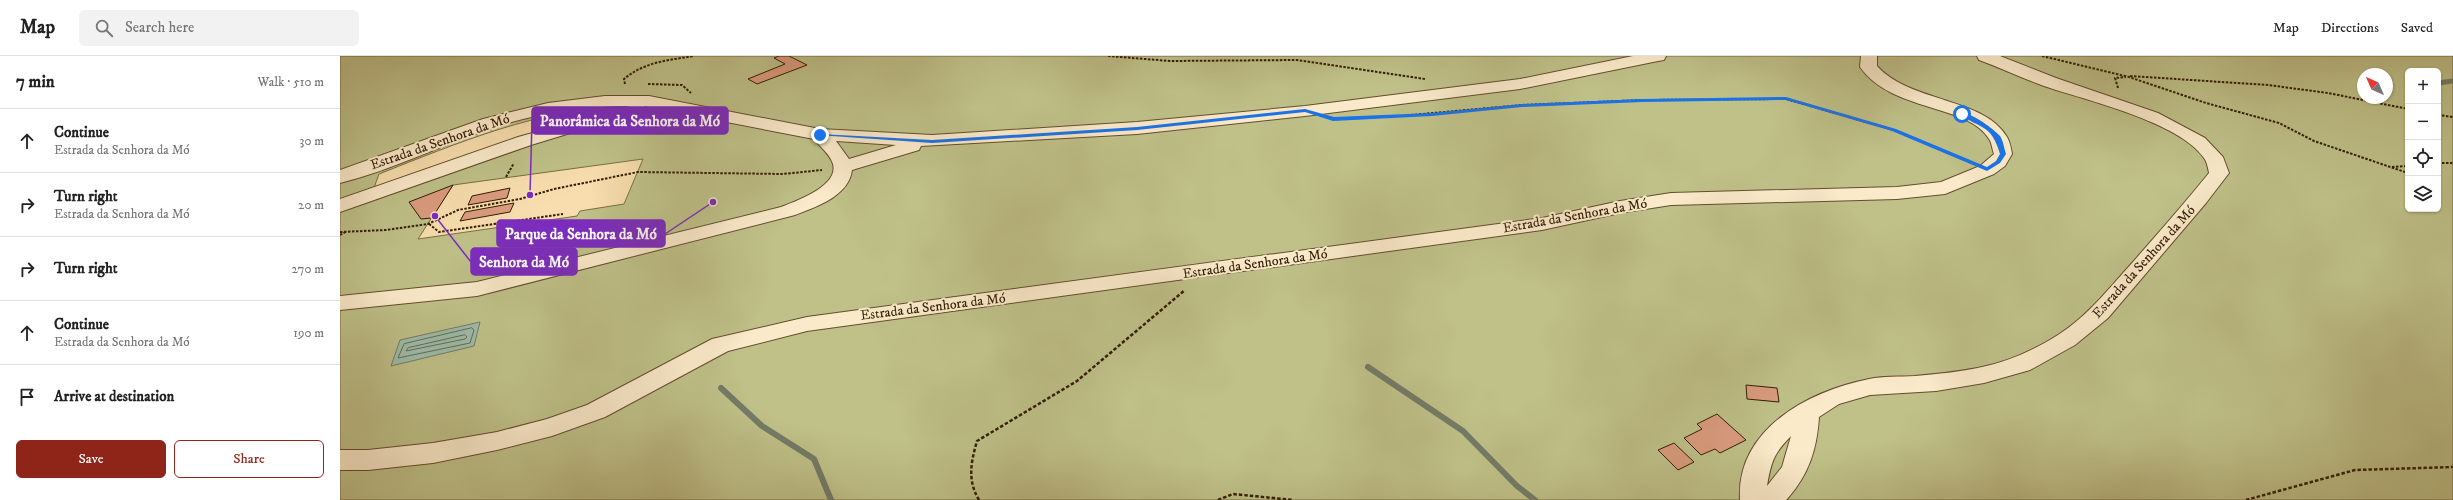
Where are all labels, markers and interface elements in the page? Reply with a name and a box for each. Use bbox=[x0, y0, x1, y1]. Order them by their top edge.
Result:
search box bbox=[79, 10, 359, 46]
text: Map bbox=[20, 16, 55, 39]
icon: search bbox=[93, 17, 115, 39]
text: Search here bbox=[125, 18, 194, 37]
text: Map bbox=[2273, 19, 2299, 37]
text: Directions bbox=[2321, 19, 2379, 37]
text: Saved bbox=[2401, 19, 2433, 37]
north arrow bbox=[2357, 68, 2393, 104]
map controls bbox=[2405, 68, 2441, 212]
button: + bbox=[2405, 68, 2441, 104]
text: 7 min bbox=[16, 71, 55, 93]
text: Walk · 510 m bbox=[258, 74, 324, 90]
button: − bbox=[2405, 104, 2441, 140]
route start bbox=[1953, 105, 1971, 123]
callout: Panorâmica da Senhora da Mó bbox=[532, 107, 728, 134]
street label: Estrada da Senhora da Mó bbox=[368, 110, 512, 174]
text: Panorâmica da Senhora da Mó bbox=[540, 112, 721, 131]
text: Continue bbox=[54, 123, 109, 142]
route end bbox=[811, 126, 829, 144]
icon: ahead bbox=[16, 130, 38, 152]
text: 30 m bbox=[300, 133, 324, 149]
button: locate bbox=[2405, 140, 2441, 176]
text: Estrada da Senhora da Mó bbox=[54, 142, 190, 158]
button: layers bbox=[2405, 176, 2441, 212]
text: Turn right bbox=[54, 187, 117, 206]
icon: right bbox=[16, 194, 38, 216]
street label: Estrada da Senhora da Mó bbox=[1501, 194, 1649, 238]
text: 20 m bbox=[298, 197, 324, 213]
street label: Estrada da Senhora da Mó bbox=[2088, 202, 2200, 322]
text: Estrada da Senhora da Mó bbox=[54, 206, 190, 222]
callout: Parque da Senhora da Mó bbox=[497, 220, 665, 247]
text: Parque da Senhora da Mó bbox=[505, 225, 658, 245]
street label: Estrada da Senhora da Mó bbox=[1181, 245, 1329, 283]
callout: Senhora da Mó bbox=[471, 248, 577, 275]
text: Senhora da Mó bbox=[479, 253, 570, 272]
icon: right bbox=[16, 258, 38, 280]
text: Turn right bbox=[54, 259, 117, 278]
text: 270 m bbox=[292, 261, 324, 277]
street label: Estrada da Senhora da Mó bbox=[859, 289, 1007, 325]
text: Continue bbox=[54, 315, 109, 334]
icon: ahead bbox=[16, 322, 38, 344]
text: 190 m bbox=[293, 325, 324, 341]
text: Estrada da Senhora da Mó bbox=[54, 334, 190, 350]
icon: arrive bbox=[16, 386, 38, 408]
text: Arrive at destination bbox=[54, 387, 174, 406]
button: Save bbox=[16, 440, 166, 478]
button: Share bbox=[174, 440, 324, 478]

